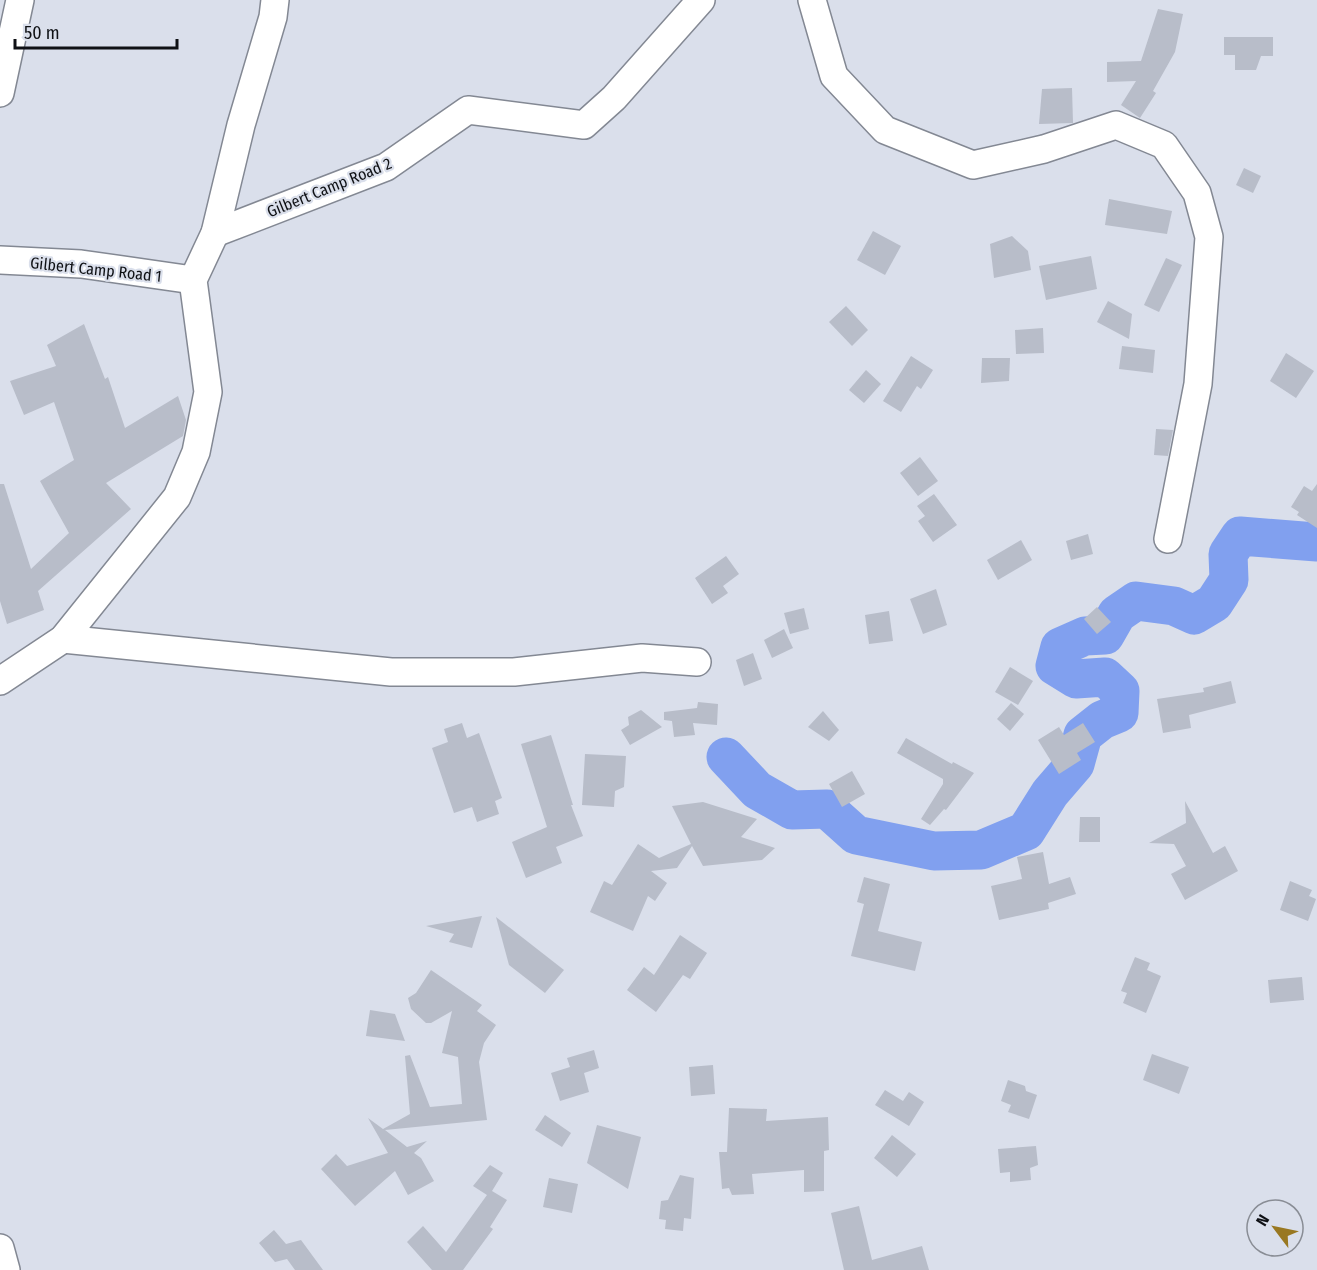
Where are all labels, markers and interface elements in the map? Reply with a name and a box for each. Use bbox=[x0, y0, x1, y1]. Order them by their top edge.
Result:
scale bar bbox=[15, 12, 177, 50]
text: 50 m bbox=[24, 22, 60, 44]
street label: Gilbert Camp Road 2 bbox=[264, 154, 394, 221]
street label: Gilbert Camp Road 1 bbox=[29, 253, 163, 286]
north arrow bbox=[1245, 1198, 1305, 1258]
text: N bbox=[1252, 1211, 1273, 1229]

